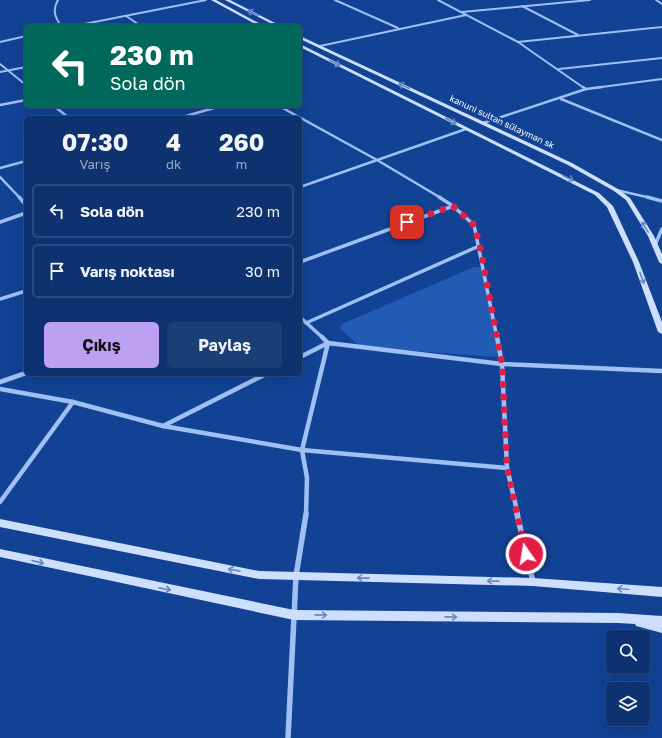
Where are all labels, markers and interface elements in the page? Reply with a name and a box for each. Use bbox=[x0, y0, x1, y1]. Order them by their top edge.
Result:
one-way arrow bbox=[247, 9, 259, 16]
text: 230 m bbox=[110, 38, 194, 71]
icon: left bbox=[44, 40, 96, 92]
one-way arrow bbox=[329, 60, 341, 67]
text: Sola dön bbox=[110, 72, 186, 94]
one-way arrow bbox=[398, 82, 410, 90]
street label: kanuni sultan sülayman sk bbox=[448, 92, 556, 151]
one-way arrow bbox=[445, 118, 457, 125]
text: 07:30 bbox=[62, 127, 128, 156]
text: 4 bbox=[166, 127, 181, 156]
text: 260 bbox=[219, 127, 264, 156]
text: Varış bbox=[80, 156, 110, 172]
text: dk bbox=[166, 156, 181, 172]
text: m bbox=[236, 156, 247, 172]
one-way arrow bbox=[562, 175, 574, 182]
icon: left bbox=[46, 200, 68, 222]
text: Sola dön bbox=[80, 202, 144, 220]
text: 230 m bbox=[236, 202, 280, 220]
pin bbox=[390, 205, 424, 239]
icon: arrive bbox=[396, 211, 418, 233]
one-way arrow bbox=[641, 221, 649, 233]
icon: arrive bbox=[46, 260, 68, 282]
text: Varış noktası bbox=[80, 262, 175, 280]
text: 30 m bbox=[245, 262, 280, 280]
one-way arrow bbox=[639, 272, 647, 284]
button: Çıkış bbox=[44, 322, 159, 368]
button: Paylaş bbox=[167, 322, 282, 368]
position arrow bbox=[505, 533, 547, 575]
one-way arrow bbox=[31, 559, 44, 566]
one-way arrow bbox=[228, 566, 241, 574]
one-way arrow bbox=[357, 574, 370, 582]
one-way arrow bbox=[487, 577, 500, 585]
one-way arrow bbox=[158, 585, 171, 593]
one-way arrow bbox=[617, 585, 630, 592]
one-way arrow bbox=[314, 611, 327, 619]
one-way arrow bbox=[444, 613, 457, 621]
map controls bbox=[606, 630, 650, 726]
button: search bbox=[606, 630, 650, 674]
button: layers bbox=[606, 682, 650, 726]

